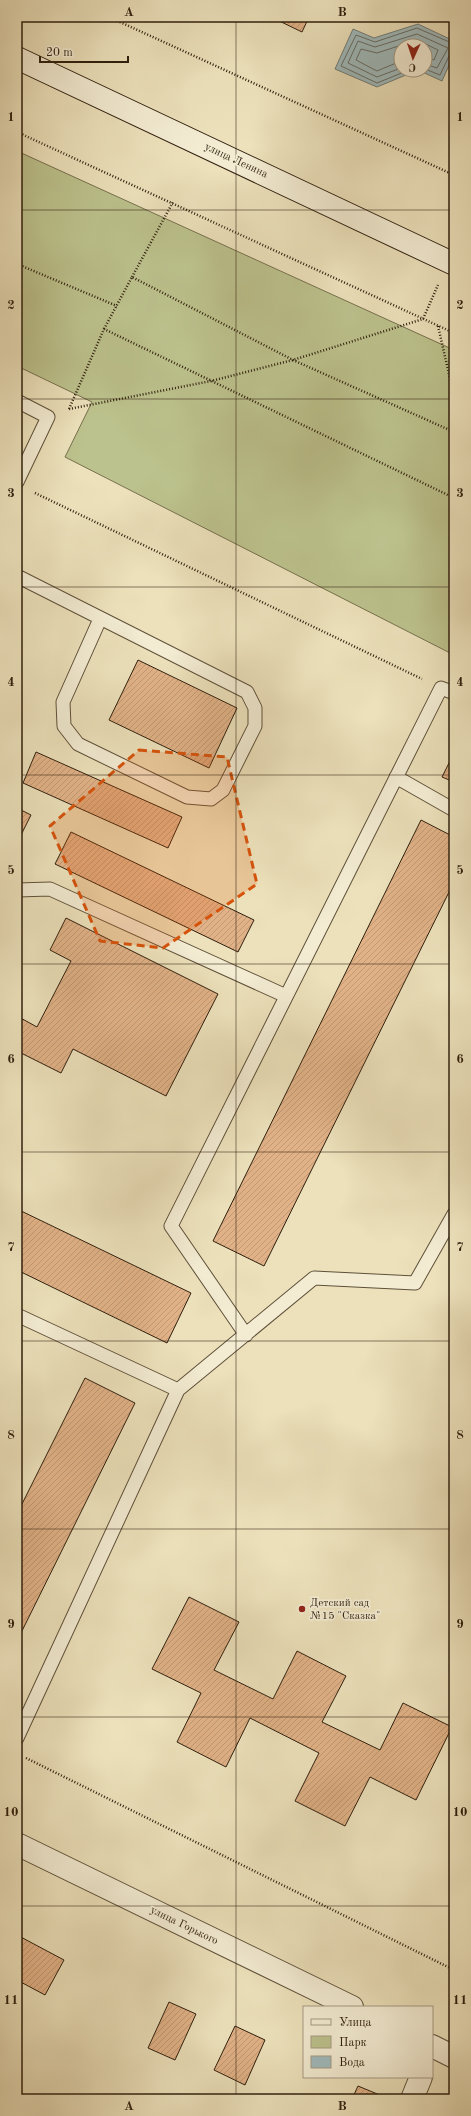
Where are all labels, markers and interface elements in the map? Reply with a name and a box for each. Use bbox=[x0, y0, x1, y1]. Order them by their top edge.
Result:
text: A bbox=[124, 6, 134, 19]
text: B bbox=[337, 6, 347, 19]
scale bar bbox=[40, 38, 128, 64]
north arrow bbox=[393, 38, 433, 78]
text: 20 m bbox=[46, 47, 73, 59]
text: С bbox=[409, 61, 416, 72]
text: 1 bbox=[7, 111, 15, 124]
text: 1 bbox=[456, 111, 464, 124]
street label: улица Ленина bbox=[203, 142, 270, 181]
text: 2 bbox=[7, 299, 15, 312]
text: 2 bbox=[456, 299, 464, 312]
text: 3 bbox=[7, 487, 15, 500]
text: 3 bbox=[456, 487, 464, 500]
text: 4 bbox=[7, 676, 15, 689]
text: 4 bbox=[456, 676, 464, 689]
text: 5 bbox=[7, 864, 15, 877]
text: 5 bbox=[456, 864, 464, 877]
text: 6 bbox=[7, 1053, 15, 1066]
text: 6 bbox=[456, 1053, 464, 1066]
text: 7 bbox=[7, 1241, 15, 1254]
text: 7 bbox=[456, 1241, 464, 1254]
text: 8 bbox=[7, 1429, 15, 1442]
text: 8 bbox=[456, 1429, 464, 1442]
place label: Детский сад №15 "Сказка" bbox=[310, 1598, 380, 1622]
marker: Детский сад №15 "Сказка" bbox=[297, 1604, 307, 1614]
text: 9 bbox=[7, 1618, 15, 1631]
text: 9 bbox=[456, 1618, 464, 1631]
text: 10 bbox=[3, 1806, 19, 1819]
text: 10 bbox=[452, 1806, 468, 1819]
street label: улица Горького bbox=[148, 1905, 220, 1947]
text: 11 bbox=[3, 1994, 19, 2007]
text: 11 bbox=[452, 1994, 468, 2007]
legend bbox=[303, 2006, 433, 2078]
text: Улица bbox=[339, 2017, 372, 2029]
text: Парк bbox=[339, 2037, 367, 2049]
text: Вода bbox=[339, 2057, 365, 2069]
text: A bbox=[124, 2100, 134, 2113]
text: B bbox=[337, 2100, 347, 2113]

